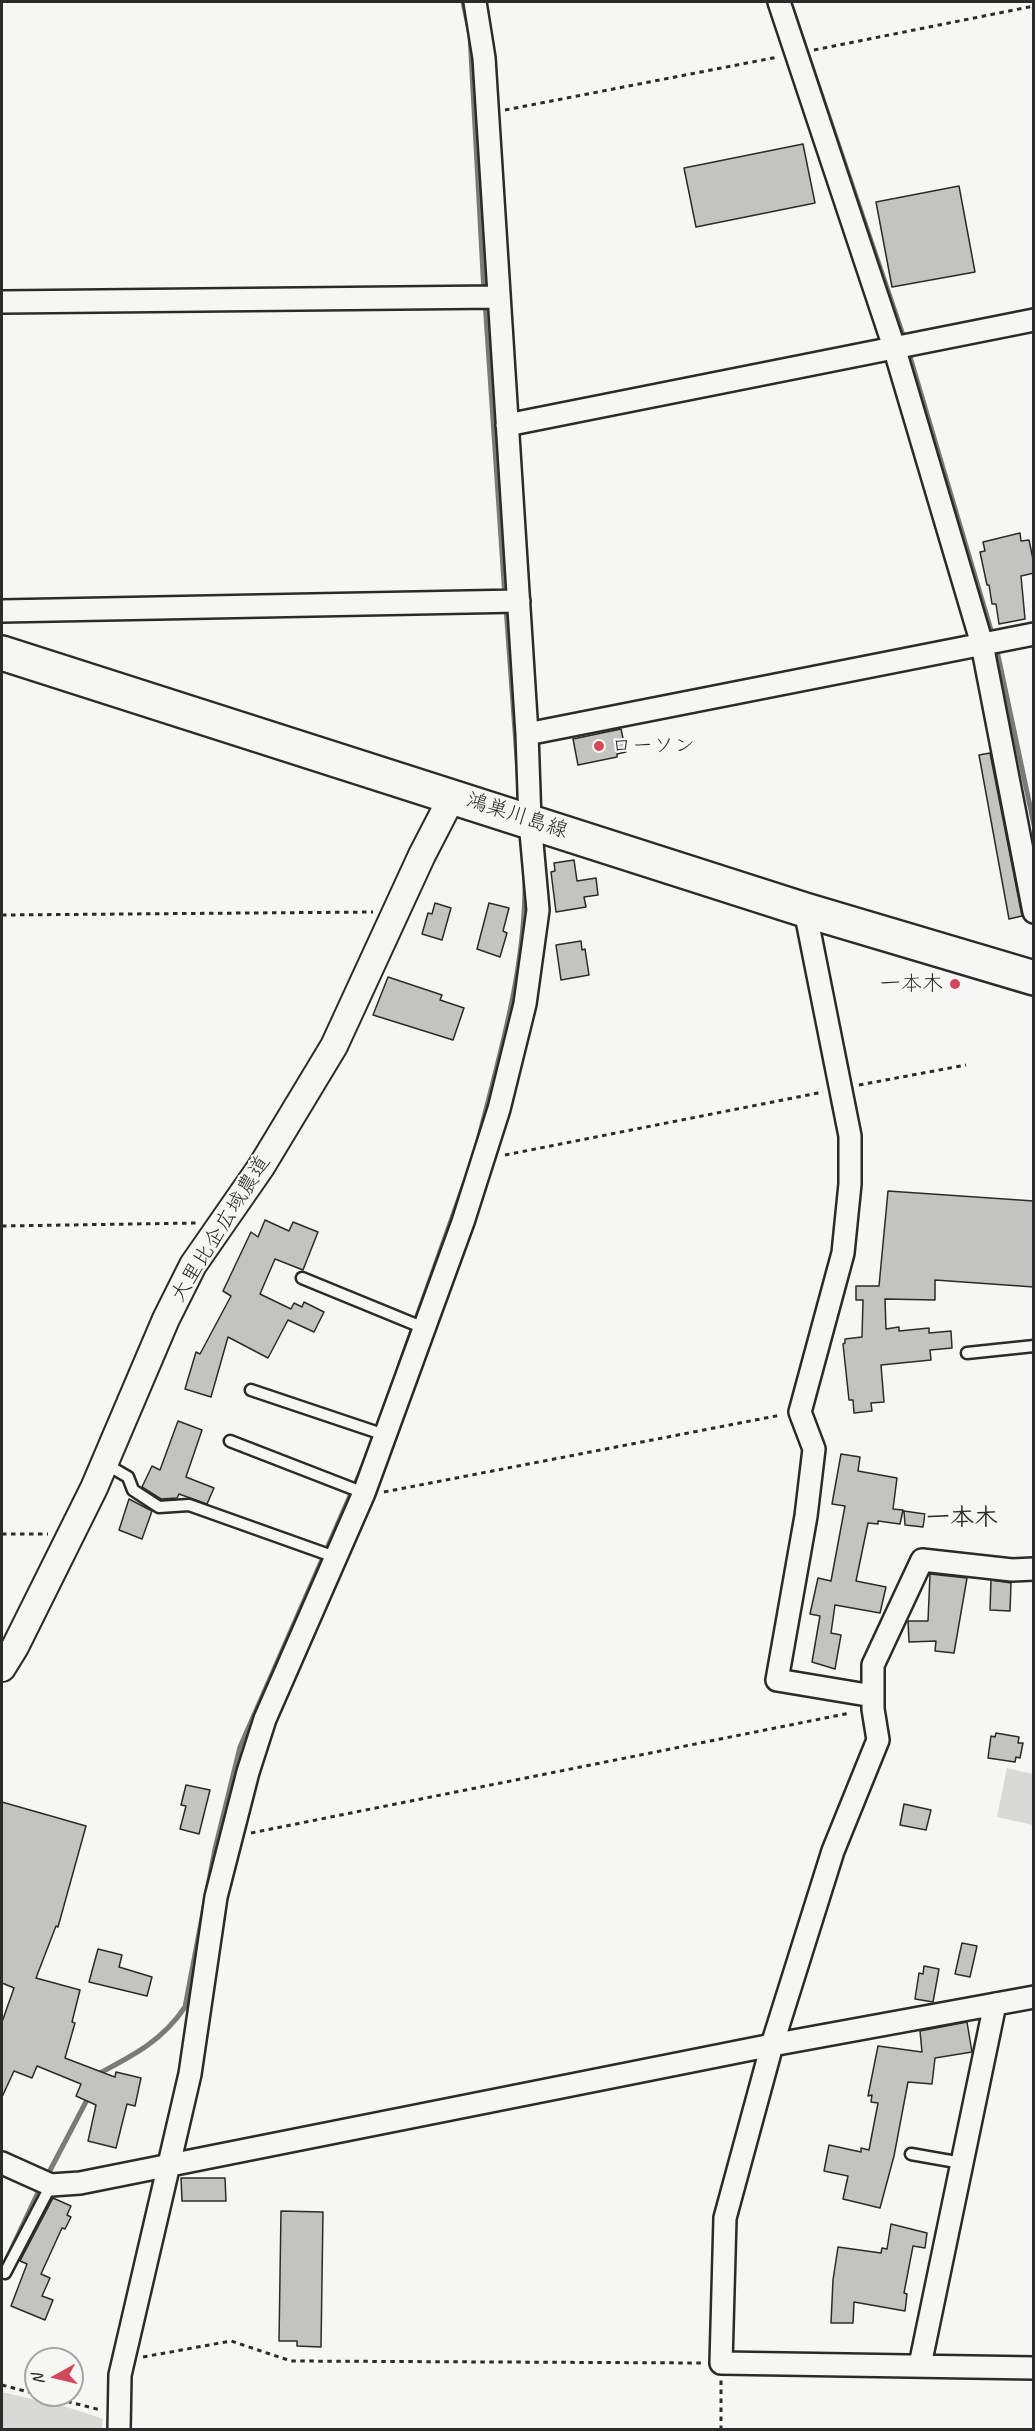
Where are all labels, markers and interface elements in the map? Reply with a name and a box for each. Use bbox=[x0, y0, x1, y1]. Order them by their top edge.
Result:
place label: ローソン bbox=[611, 733, 695, 759]
marker: ローソン bbox=[592, 739, 606, 753]
street label: 鴻巣川島線 bbox=[463, 788, 571, 844]
place label: 一本木 bbox=[880, 971, 943, 997]
marker: 一本木 bbox=[948, 977, 962, 991]
street label: 大里比企広域農道 bbox=[166, 1151, 276, 1307]
district label: 一本木 bbox=[926, 1505, 998, 1533]
north arrow bbox=[24, 2347, 84, 2407]
text: N bbox=[28, 2373, 49, 2386]

